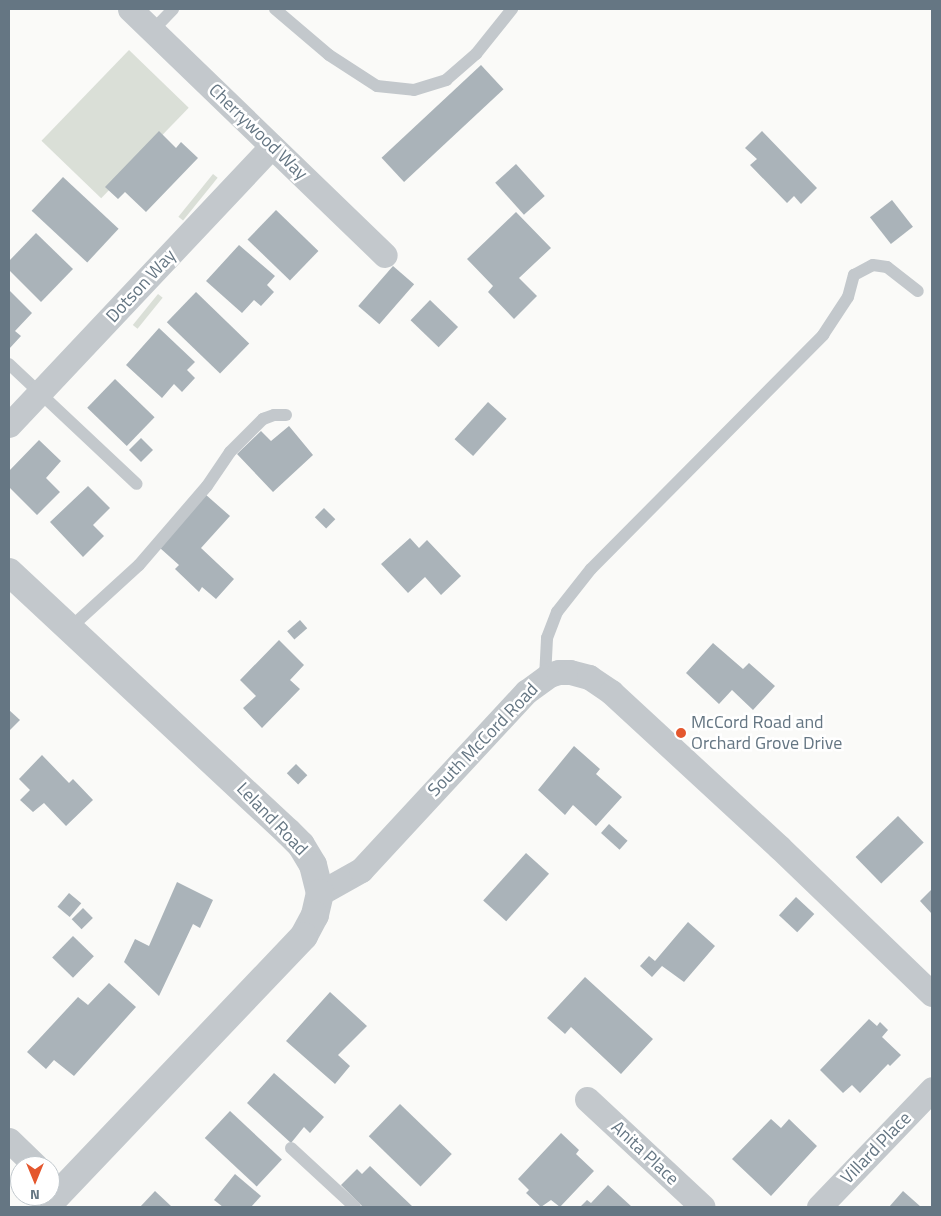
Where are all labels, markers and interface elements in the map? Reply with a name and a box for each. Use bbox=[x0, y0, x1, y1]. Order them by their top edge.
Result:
street label: Cherrywood Way bbox=[204, 79, 312, 185]
street label: Dotson Way bbox=[102, 245, 180, 327]
street label: South McCord Road bbox=[423, 679, 543, 801]
place label: McCord Road and Orchard Grove Drive bbox=[691, 712, 842, 754]
marker: McCord Road and Orchard Grove Drive bbox=[675, 727, 687, 739]
street label: Leland Road bbox=[232, 778, 312, 860]
street label: Villard Place bbox=[836, 1107, 916, 1189]
street label: Anita Place bbox=[607, 1116, 683, 1190]
north arrow bbox=[10, 1156, 60, 1206]
text: N bbox=[30, 1185, 40, 1206]

